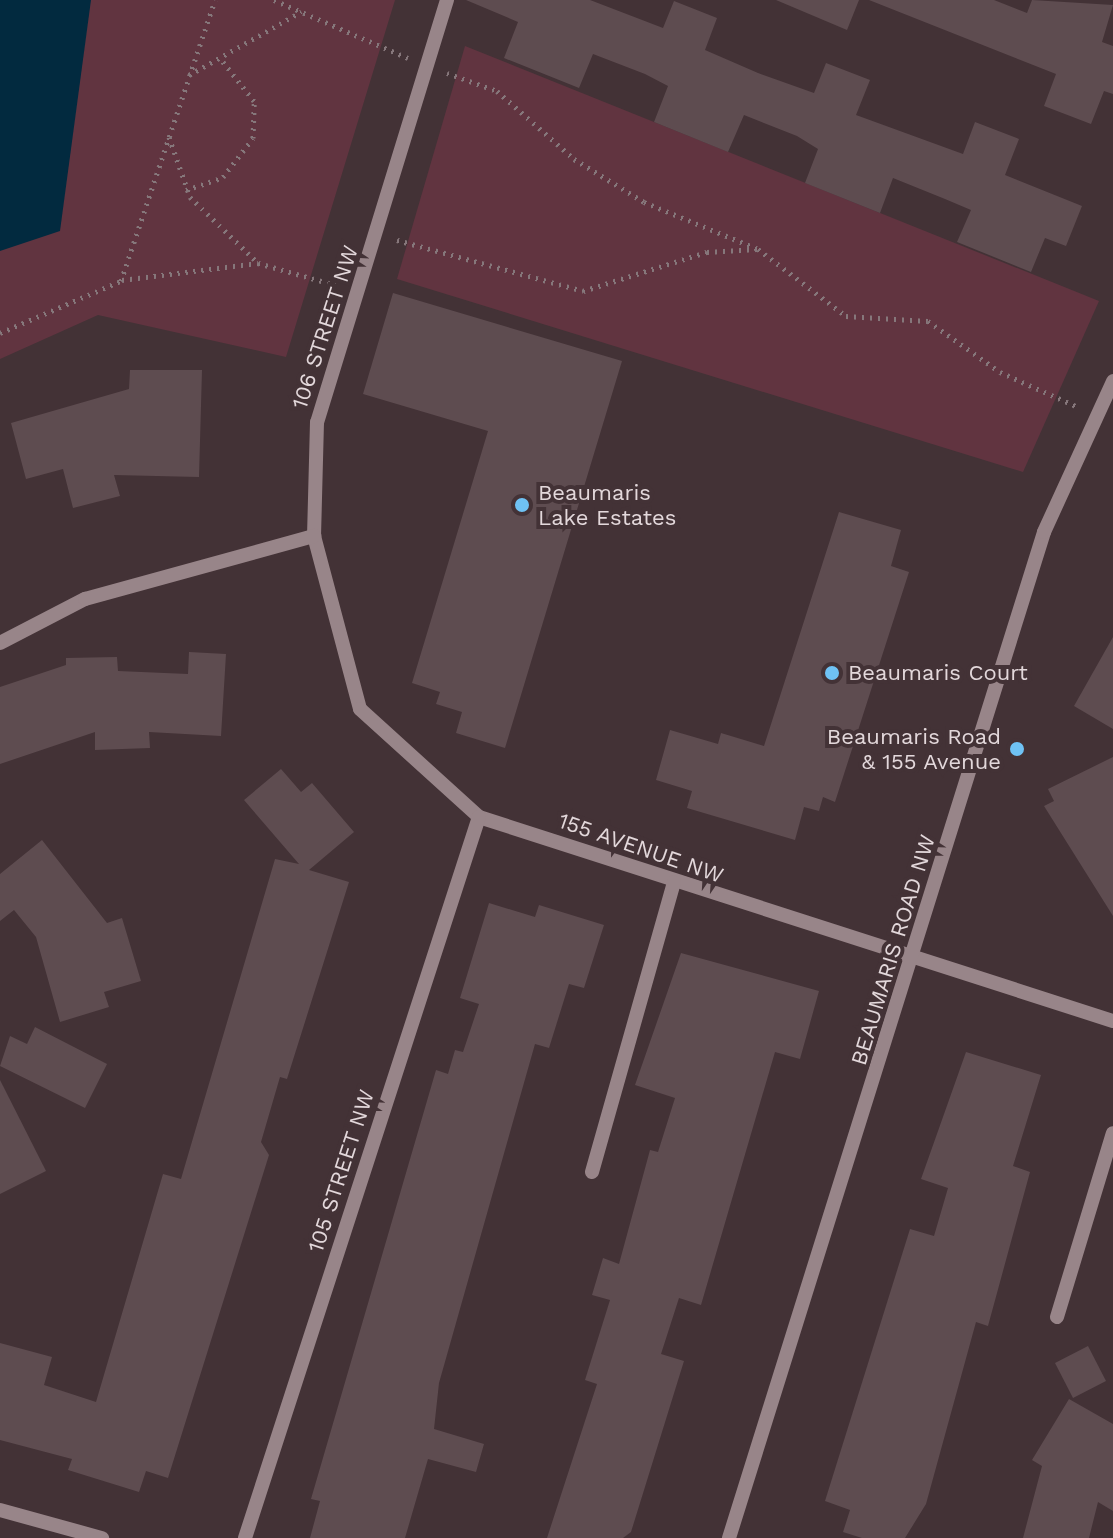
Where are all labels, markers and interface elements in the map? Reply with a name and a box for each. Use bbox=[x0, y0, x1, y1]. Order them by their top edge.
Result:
street label: 106 STREET NW bbox=[286, 242, 364, 412]
place label: Beaumaris Lake Estates bbox=[538, 479, 676, 530]
marker: Beaumaris Lake Estates bbox=[513, 496, 531, 514]
place label: Beaumaris Court bbox=[848, 660, 1028, 686]
marker: Beaumaris Court bbox=[823, 664, 841, 682]
place label: Beaumaris Road & 155 Avenue bbox=[827, 723, 1001, 774]
marker: Beaumaris Road & 155 Avenue bbox=[1008, 740, 1026, 758]
street label: 155 AVENUE NW bbox=[555, 807, 727, 889]
street label: BEAUMARIS ROAD NW bbox=[845, 832, 941, 1068]
street label: 105 STREET NW bbox=[302, 1086, 380, 1256]

